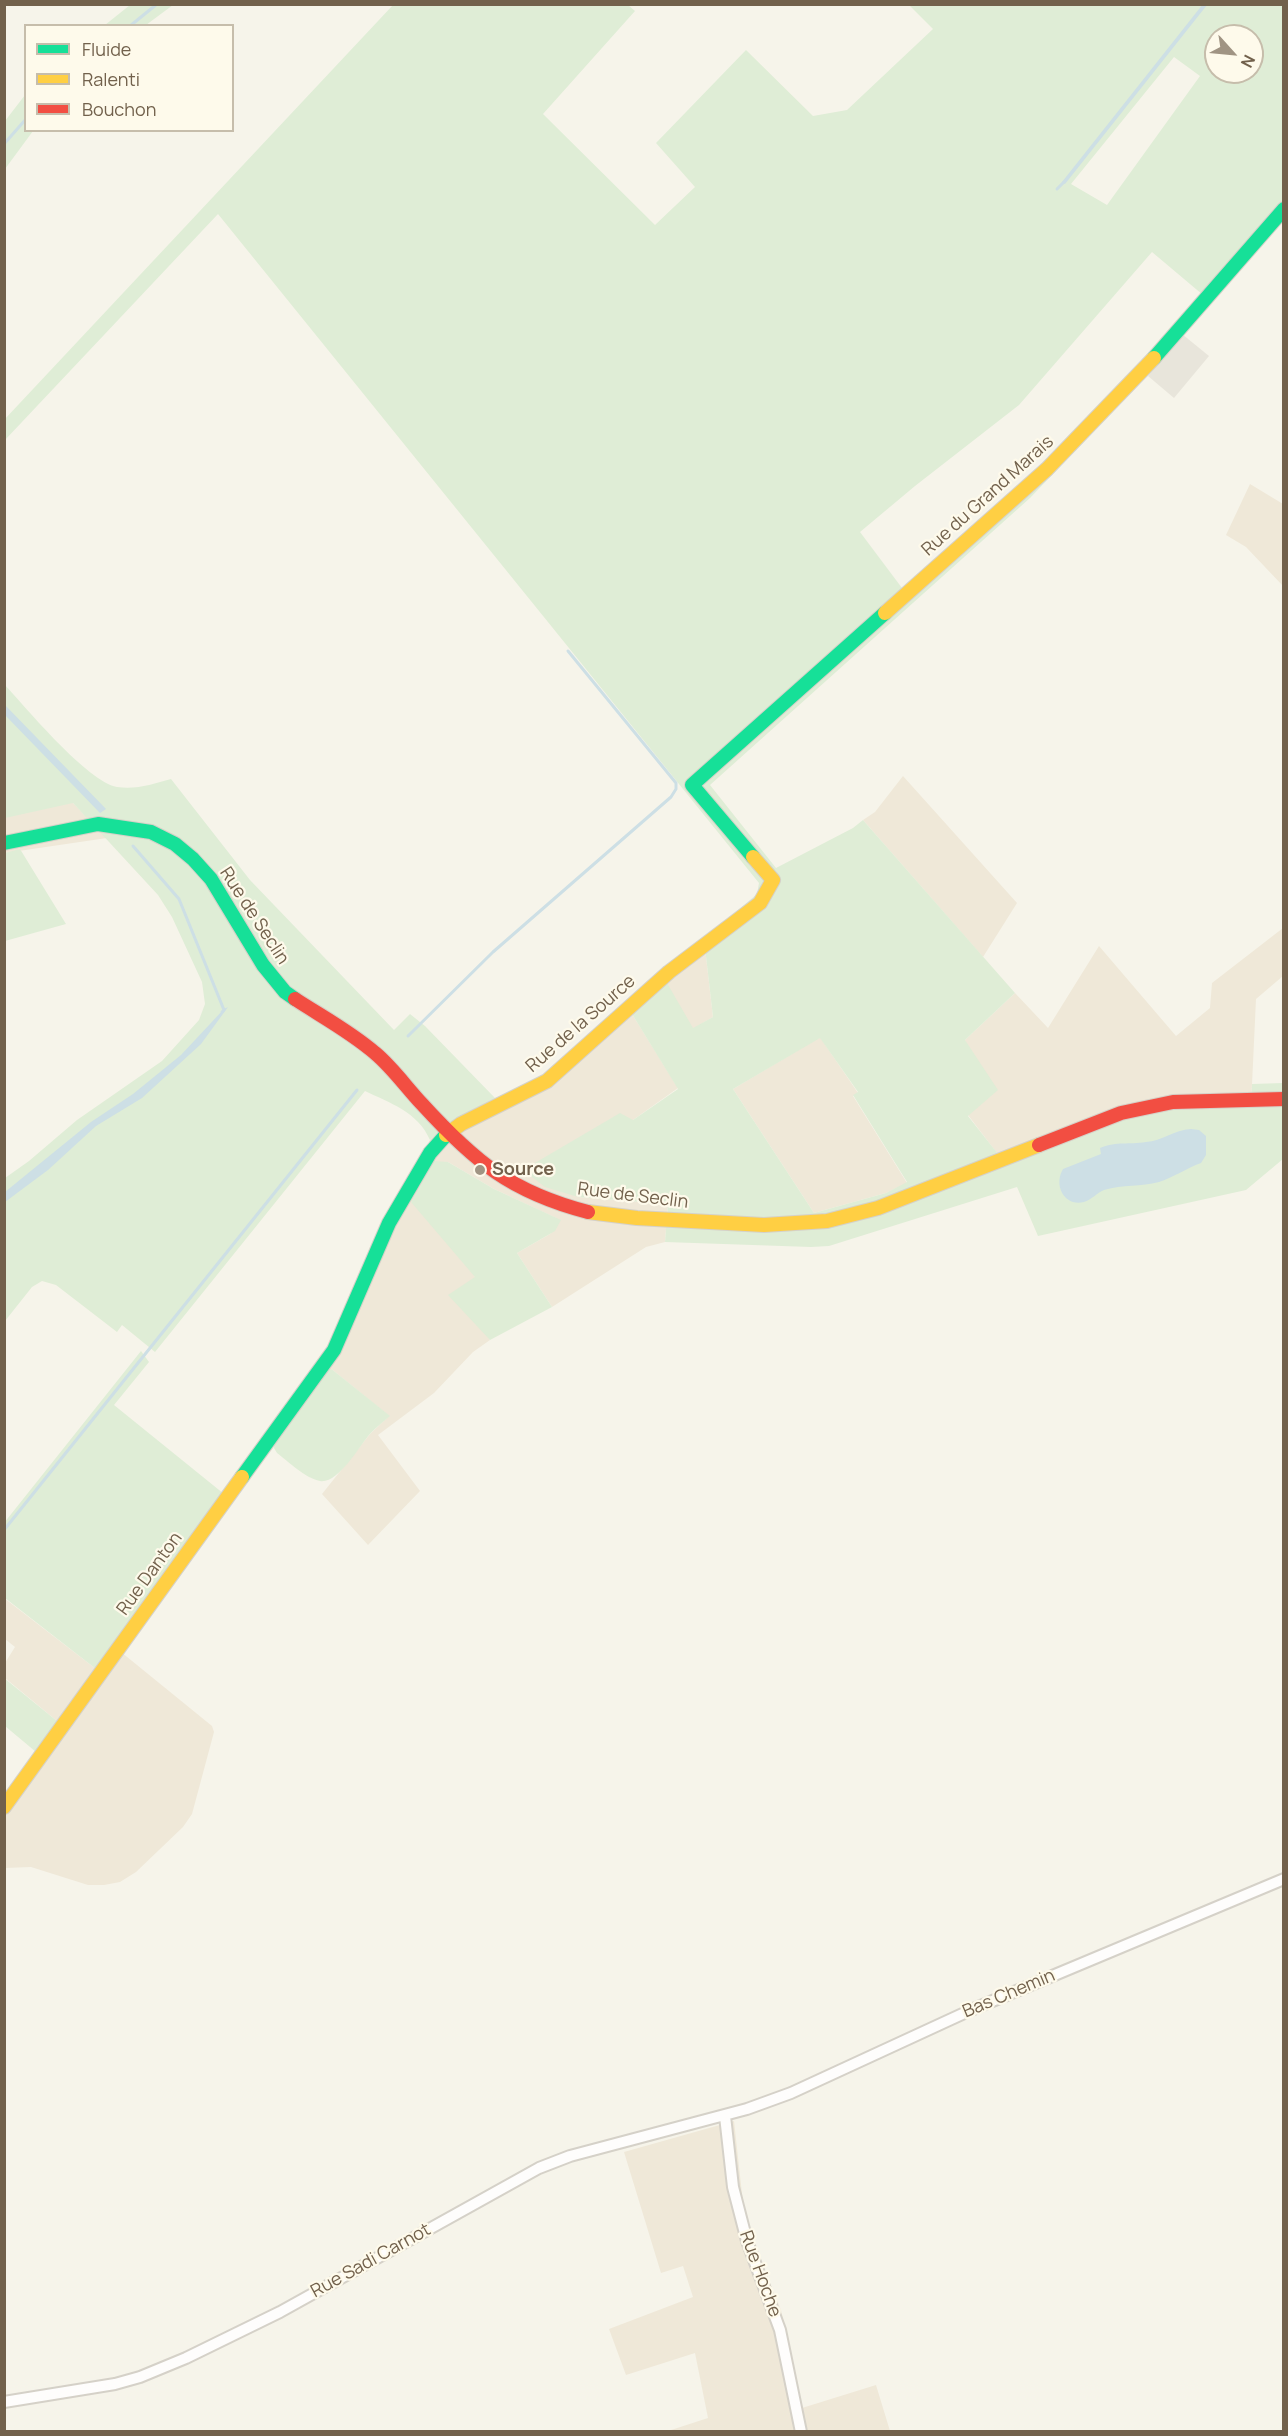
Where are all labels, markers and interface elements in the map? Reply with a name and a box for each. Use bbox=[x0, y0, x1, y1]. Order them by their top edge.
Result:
legend bbox=[24, 24, 234, 132]
north arrow bbox=[1204, 24, 1264, 84]
text: Fluide bbox=[82, 37, 131, 61]
text: N bbox=[1236, 51, 1261, 71]
text: Ralenti bbox=[82, 67, 140, 91]
text: Bouchon bbox=[82, 97, 156, 121]
street label: Rue du Grand Marais bbox=[918, 431, 1058, 561]
street label: Rue de Seclin bbox=[215, 863, 293, 969]
street label: Rue de la Source bbox=[522, 971, 640, 1077]
place label: Source bbox=[492, 1159, 554, 1181]
marker: Source bbox=[473, 1163, 487, 1177]
street label: Rue de Seclin bbox=[576, 1178, 690, 1214]
street label: Rue Danton bbox=[113, 1528, 187, 1620]
street label: Bas Chemin bbox=[960, 1965, 1058, 2023]
street label: Rue Sadi Carnot bbox=[307, 2219, 435, 2303]
street label: Rue Hoche bbox=[734, 2228, 786, 2320]

